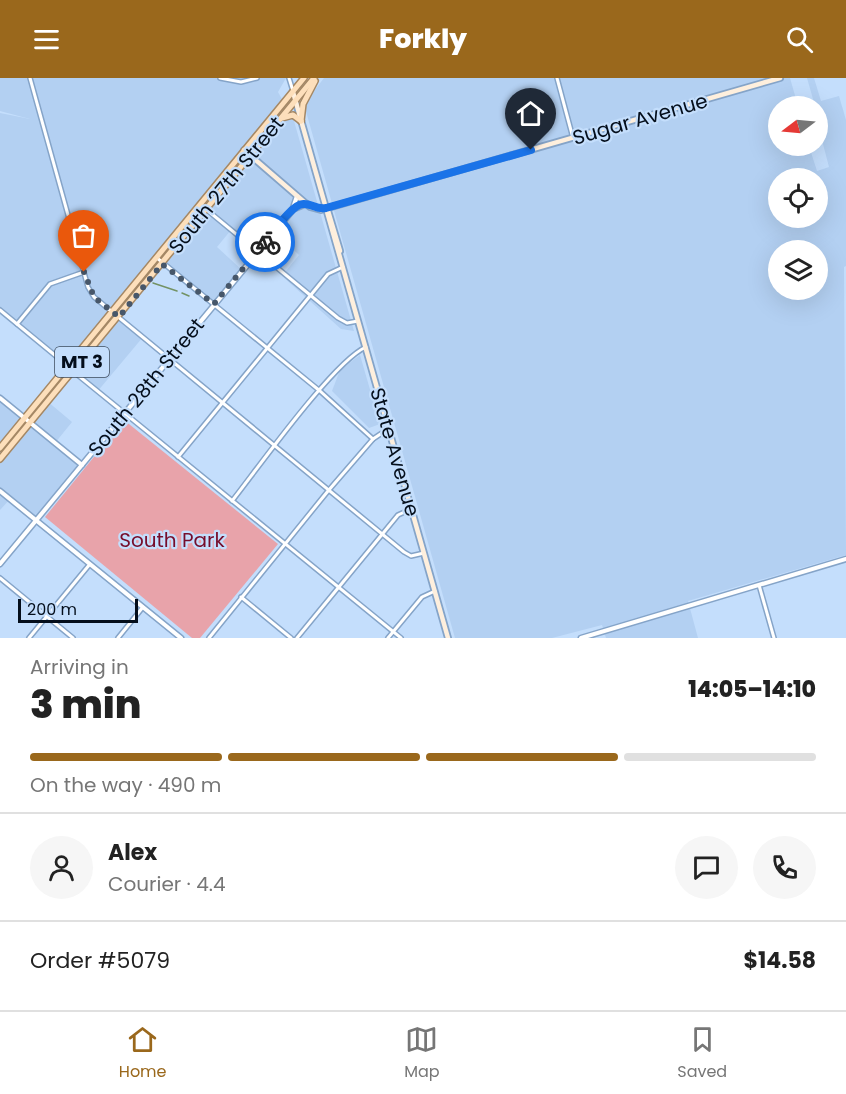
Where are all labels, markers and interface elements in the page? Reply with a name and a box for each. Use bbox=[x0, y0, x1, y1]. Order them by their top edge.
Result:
text: Forkly bbox=[379, 20, 467, 57]
icon: menu bbox=[30, 23, 63, 56]
icon: search bbox=[783, 23, 816, 56]
street label: Sugar Avenue bbox=[569, 86, 711, 152]
pin bbox=[505, 88, 556, 150]
north arrow bbox=[768, 96, 828, 156]
map controls bbox=[768, 96, 828, 300]
icon: home bbox=[514, 97, 547, 130]
street label: South 27th Street bbox=[162, 110, 290, 260]
button: locate bbox=[768, 168, 828, 228]
pin bbox=[58, 210, 109, 272]
courier bbox=[235, 212, 295, 272]
icon: bag bbox=[67, 219, 100, 252]
icon: bike bbox=[249, 226, 282, 259]
button: layers bbox=[768, 240, 828, 300]
street label: South 28th Street bbox=[81, 312, 211, 462]
road number: MT 3 bbox=[55, 347, 109, 377]
street label: State Avenue bbox=[363, 384, 427, 520]
park label: South Park bbox=[119, 526, 226, 554]
scale bar bbox=[18, 596, 138, 624]
text: 200 m bbox=[27, 598, 77, 621]
text: Arriving in bbox=[30, 653, 129, 681]
text: 14:05–14:10 bbox=[688, 674, 816, 705]
text: 3 min bbox=[30, 677, 142, 732]
text: On the way · 490 m bbox=[30, 771, 221, 799]
button: person bbox=[30, 836, 93, 899]
button: chat bbox=[675, 836, 738, 899]
button: phone bbox=[753, 836, 816, 899]
text: Alex bbox=[108, 837, 157, 868]
text: Courier · 4.4 bbox=[108, 870, 226, 898]
text: Order #5079 bbox=[30, 945, 170, 976]
text: $14.58 bbox=[744, 945, 816, 976]
tab: Home bbox=[119, 1023, 167, 1084]
tab: Map bbox=[404, 1023, 440, 1084]
tab: Saved bbox=[677, 1023, 727, 1084]

